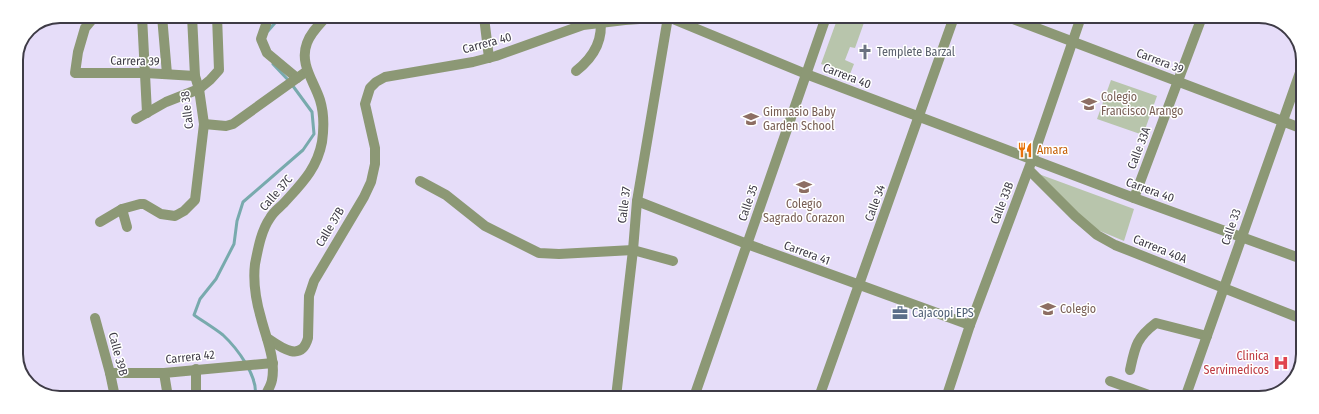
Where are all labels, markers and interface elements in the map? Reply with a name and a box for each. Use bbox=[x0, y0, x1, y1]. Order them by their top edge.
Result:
street label: Carrera 40 bbox=[461, 30, 513, 56]
church icon: Templete Barzal bbox=[856, 43, 874, 61]
place label: Templete Barzal bbox=[877, 45, 955, 59]
street label: Carrera 39 bbox=[1134, 46, 1186, 76]
street label: Carrera 39 bbox=[110, 54, 160, 68]
street label: Carrera 40 bbox=[821, 60, 873, 92]
street label: Calle 38 bbox=[178, 90, 196, 130]
place label: Colegio Francisco Arango bbox=[1101, 90, 1183, 118]
school or university icon: Colegio Francisco Arango bbox=[1080, 95, 1098, 113]
place label: Gimnasio Baby Garden School bbox=[763, 105, 836, 133]
school or university icon: Gimnasio Baby Garden School bbox=[742, 110, 760, 128]
street label: Calle 33A bbox=[1125, 124, 1154, 171]
restaurant icon: Amara bbox=[1016, 141, 1034, 159]
place label: Amara bbox=[1037, 143, 1068, 157]
street label: Calle 37C bbox=[257, 172, 295, 214]
street label: Carrera 40 bbox=[1124, 175, 1176, 205]
school or university icon: Colegio Sagrado Corazon bbox=[795, 178, 813, 196]
street label: Calle 33B bbox=[988, 179, 1017, 226]
street label: Calle 35 bbox=[735, 182, 761, 223]
street label: Calle 34 bbox=[862, 183, 888, 223]
street label: Calle 37 bbox=[615, 186, 633, 224]
place label: Colegio Sagrado Corazon bbox=[763, 197, 845, 225]
street label: Calle 37B bbox=[313, 204, 347, 249]
street label: Calle 33 bbox=[1218, 207, 1244, 247]
street label: Carrera 40A bbox=[1131, 232, 1190, 266]
street label: Carrera 41 bbox=[782, 238, 832, 268]
school or university icon: Colegio bbox=[1039, 300, 1057, 318]
place label: Colegio bbox=[1060, 302, 1096, 316]
office icon: Cajacopi EPS bbox=[891, 304, 909, 322]
place label: Cajacopi EPS bbox=[912, 306, 974, 320]
street label: Calle 39B bbox=[105, 331, 131, 378]
street label: Carrera 42 bbox=[165, 347, 215, 367]
place label: Clinica Servimedicos bbox=[1204, 349, 1269, 377]
hospital icon: Clinica Servimedicos bbox=[1272, 354, 1290, 372]

